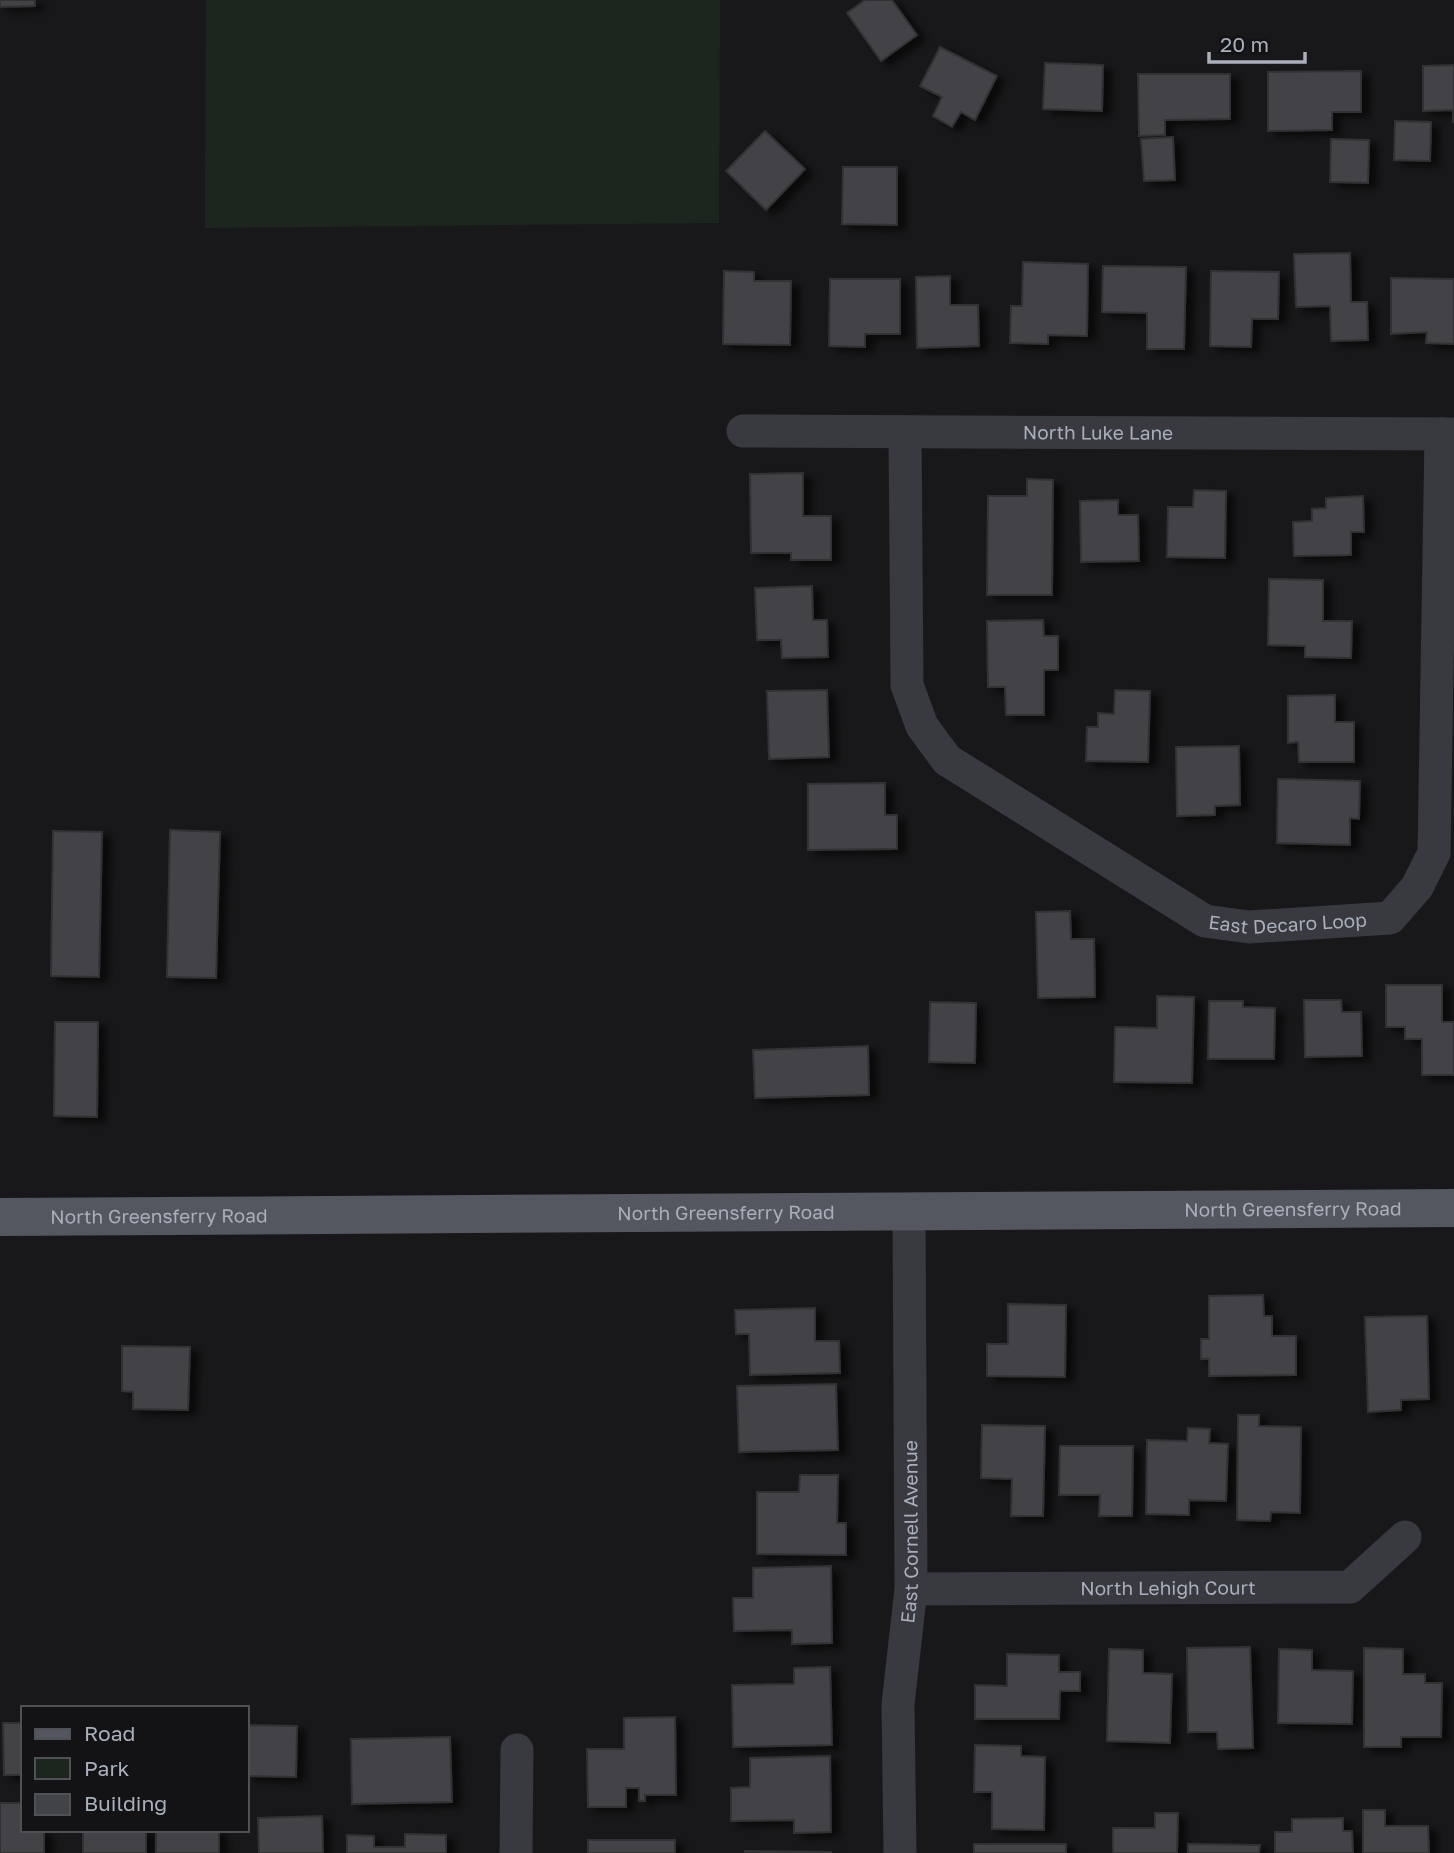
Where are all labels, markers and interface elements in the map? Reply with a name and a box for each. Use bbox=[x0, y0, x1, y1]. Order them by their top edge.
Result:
scale bar bbox=[1209, 21, 1305, 65]
text: 20 m bbox=[1220, 31, 1269, 57]
street label: North Luke Lane bbox=[1023, 420, 1173, 444]
street label: East Decaro Loop bbox=[1207, 908, 1367, 938]
street label: North Greensferry Road bbox=[1184, 1196, 1402, 1221]
street label: North Greensferry Road bbox=[617, 1200, 835, 1224]
street label: North Greensferry Road bbox=[50, 1203, 268, 1228]
street label: East Cornell Avenue bbox=[895, 1440, 922, 1624]
street label: North Lehigh Court bbox=[1080, 1575, 1256, 1599]
legend bbox=[21, 1706, 248, 1832]
text: Road bbox=[84, 1720, 135, 1746]
text: Park bbox=[84, 1755, 130, 1781]
text: Building bbox=[84, 1790, 167, 1816]

